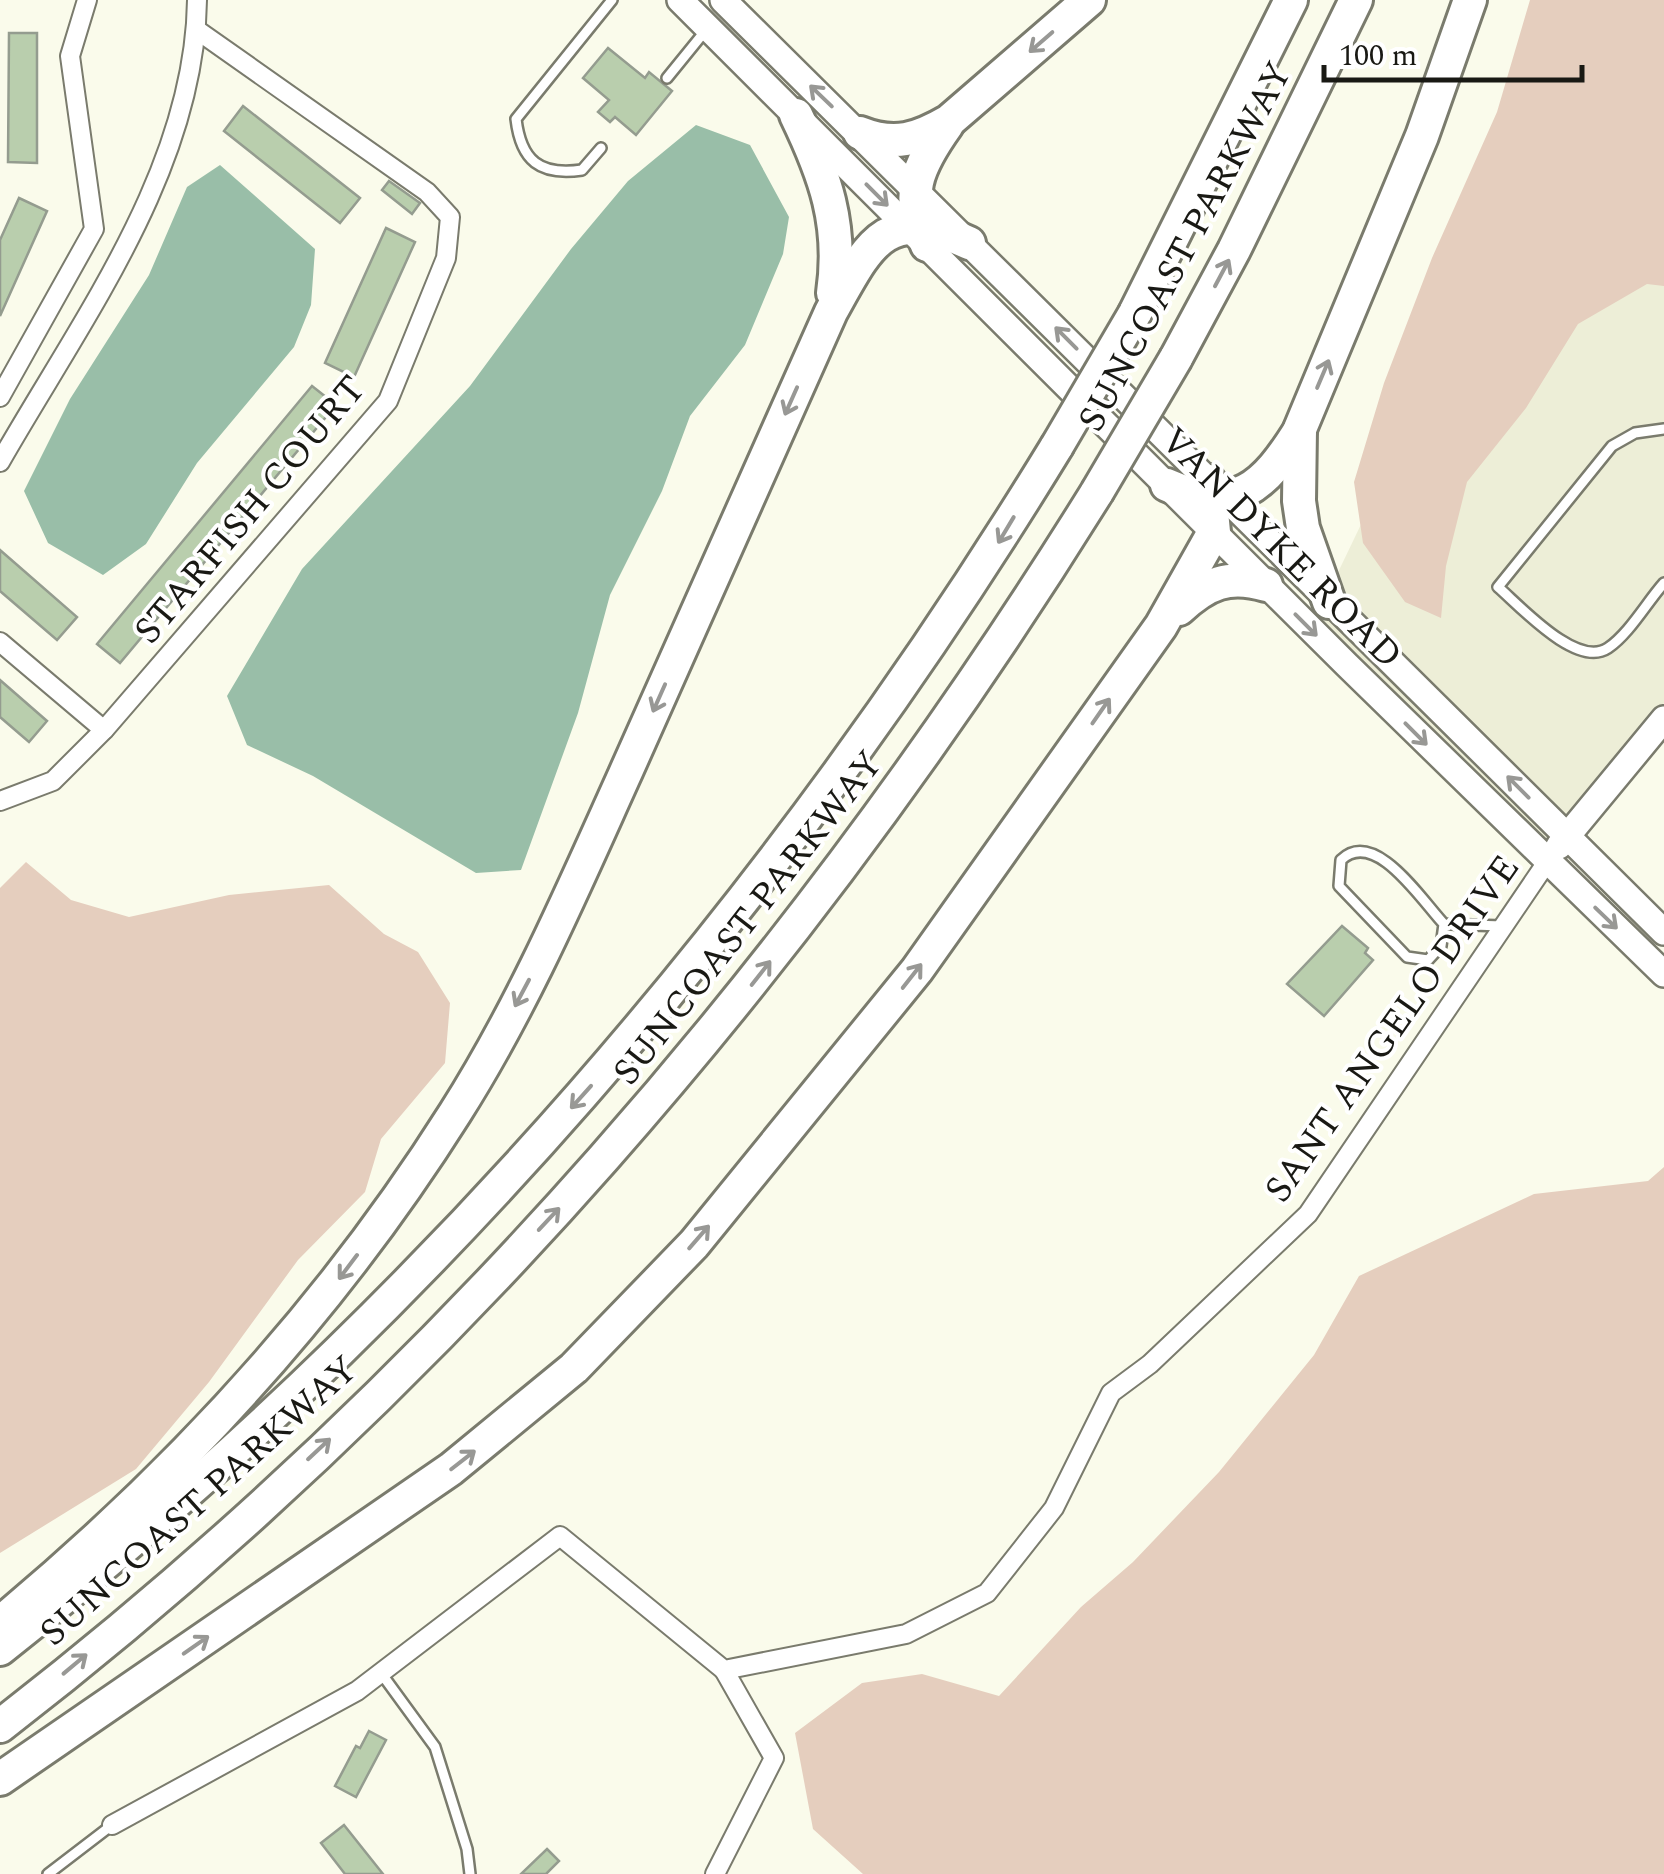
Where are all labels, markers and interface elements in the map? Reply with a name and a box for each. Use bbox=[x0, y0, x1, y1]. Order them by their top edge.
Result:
scale bar bbox=[1324, 20, 1582, 82]
one-way arrow bbox=[1029, 31, 1054, 54]
text: 100 m bbox=[1339, 33, 1417, 79]
street label: SUNCOAST PARKWAY bbox=[1063, 51, 1308, 442]
one-way arrow bbox=[810, 84, 834, 108]
one-way arrow bbox=[865, 183, 889, 207]
one-way arrow bbox=[1213, 258, 1232, 288]
one-way arrow bbox=[1054, 327, 1078, 351]
one-way arrow bbox=[1315, 359, 1333, 390]
street label: STARFISH COURT bbox=[120, 363, 381, 658]
one-way arrow bbox=[781, 385, 799, 416]
street label: VAN DYKE ROAD bbox=[1146, 414, 1415, 683]
one-way arrow bbox=[996, 515, 1016, 543]
one-way arrow bbox=[1294, 613, 1318, 637]
one-way arrow bbox=[649, 682, 668, 712]
one-way arrow bbox=[1090, 698, 1111, 726]
one-way arrow bbox=[1404, 721, 1428, 745]
street label: SUNCOAST PARKWAY bbox=[599, 738, 898, 1098]
one-way arrow bbox=[1506, 775, 1531, 800]
street label: SANT ANGELO DRIVE bbox=[1250, 843, 1535, 1215]
one-way arrow bbox=[1593, 906, 1617, 930]
one-way arrow bbox=[750, 960, 771, 987]
one-way arrow bbox=[901, 963, 922, 990]
one-way arrow bbox=[512, 977, 532, 1007]
one-way arrow bbox=[570, 1084, 593, 1109]
one-way arrow bbox=[537, 1208, 561, 1232]
one-way arrow bbox=[688, 1225, 710, 1251]
one-way arrow bbox=[338, 1253, 359, 1280]
street label: SUNCOAST PARKWAY bbox=[27, 1342, 372, 1661]
one-way arrow bbox=[307, 1437, 331, 1461]
one-way arrow bbox=[449, 1449, 476, 1470]
one-way arrow bbox=[182, 1635, 210, 1656]
one-way arrow bbox=[62, 1653, 88, 1675]

